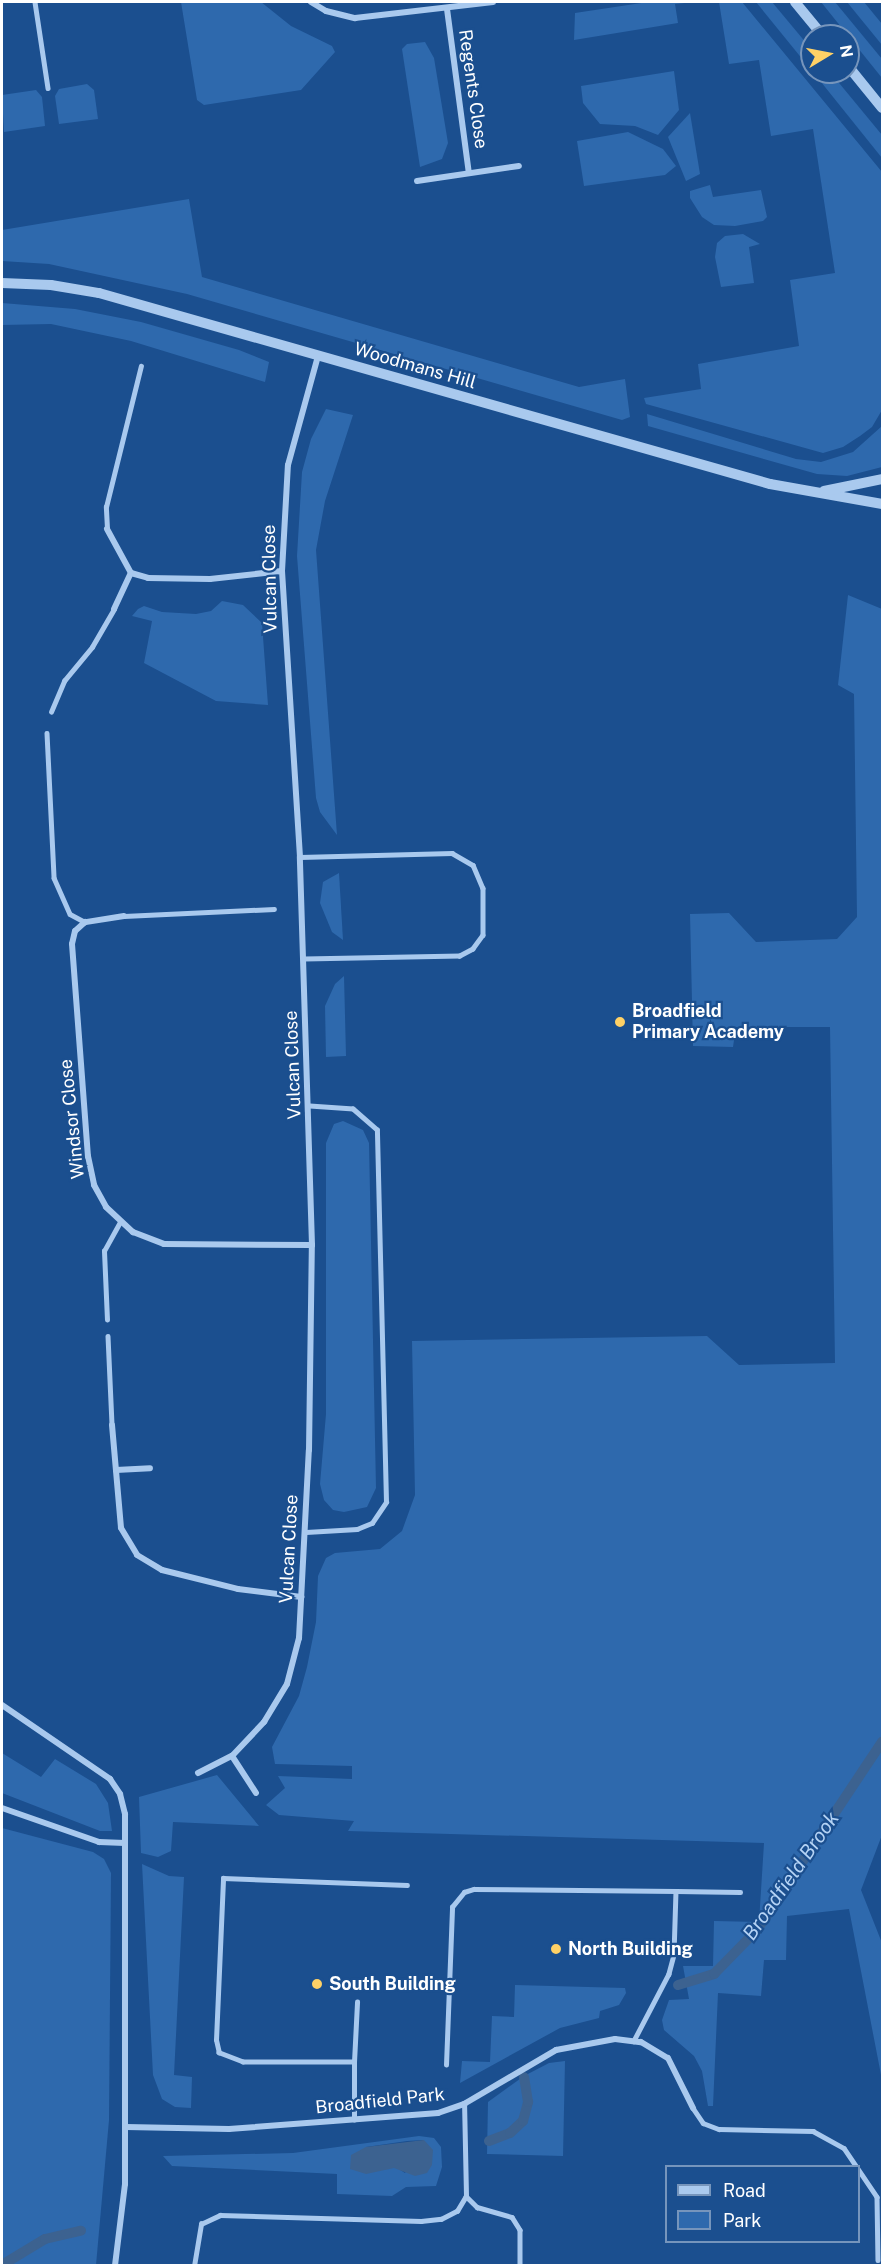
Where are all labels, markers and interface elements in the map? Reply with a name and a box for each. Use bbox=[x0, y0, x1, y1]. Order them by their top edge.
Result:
north arrow bbox=[800, 24, 860, 84]
street label: Regents Close bbox=[454, 28, 492, 150]
text: N bbox=[836, 43, 857, 59]
street label: Woodmans Hill bbox=[352, 338, 478, 394]
street label: Vulcan Close bbox=[258, 524, 282, 634]
place label: Broadfield Primary Academy bbox=[632, 1001, 784, 1044]
street label: Vulcan Close bbox=[280, 1010, 306, 1120]
marker: Broadfield Primary Academy bbox=[613, 1015, 627, 1029]
street label: Windsor Close bbox=[55, 1058, 89, 1180]
street label: Vulcan Close bbox=[275, 1494, 303, 1604]
water label: Broadfield Brook bbox=[738, 1807, 844, 1945]
place label: North Building bbox=[568, 1938, 693, 1960]
marker: North Building bbox=[549, 1942, 563, 1956]
place label: South Building bbox=[329, 1973, 456, 1995]
marker: South Building bbox=[310, 1977, 324, 1991]
street label: Broadfield Park bbox=[314, 2083, 446, 2119]
legend bbox=[665, 2165, 860, 2243]
text: Road bbox=[723, 2180, 766, 2201]
text: Park bbox=[723, 2210, 761, 2231]

